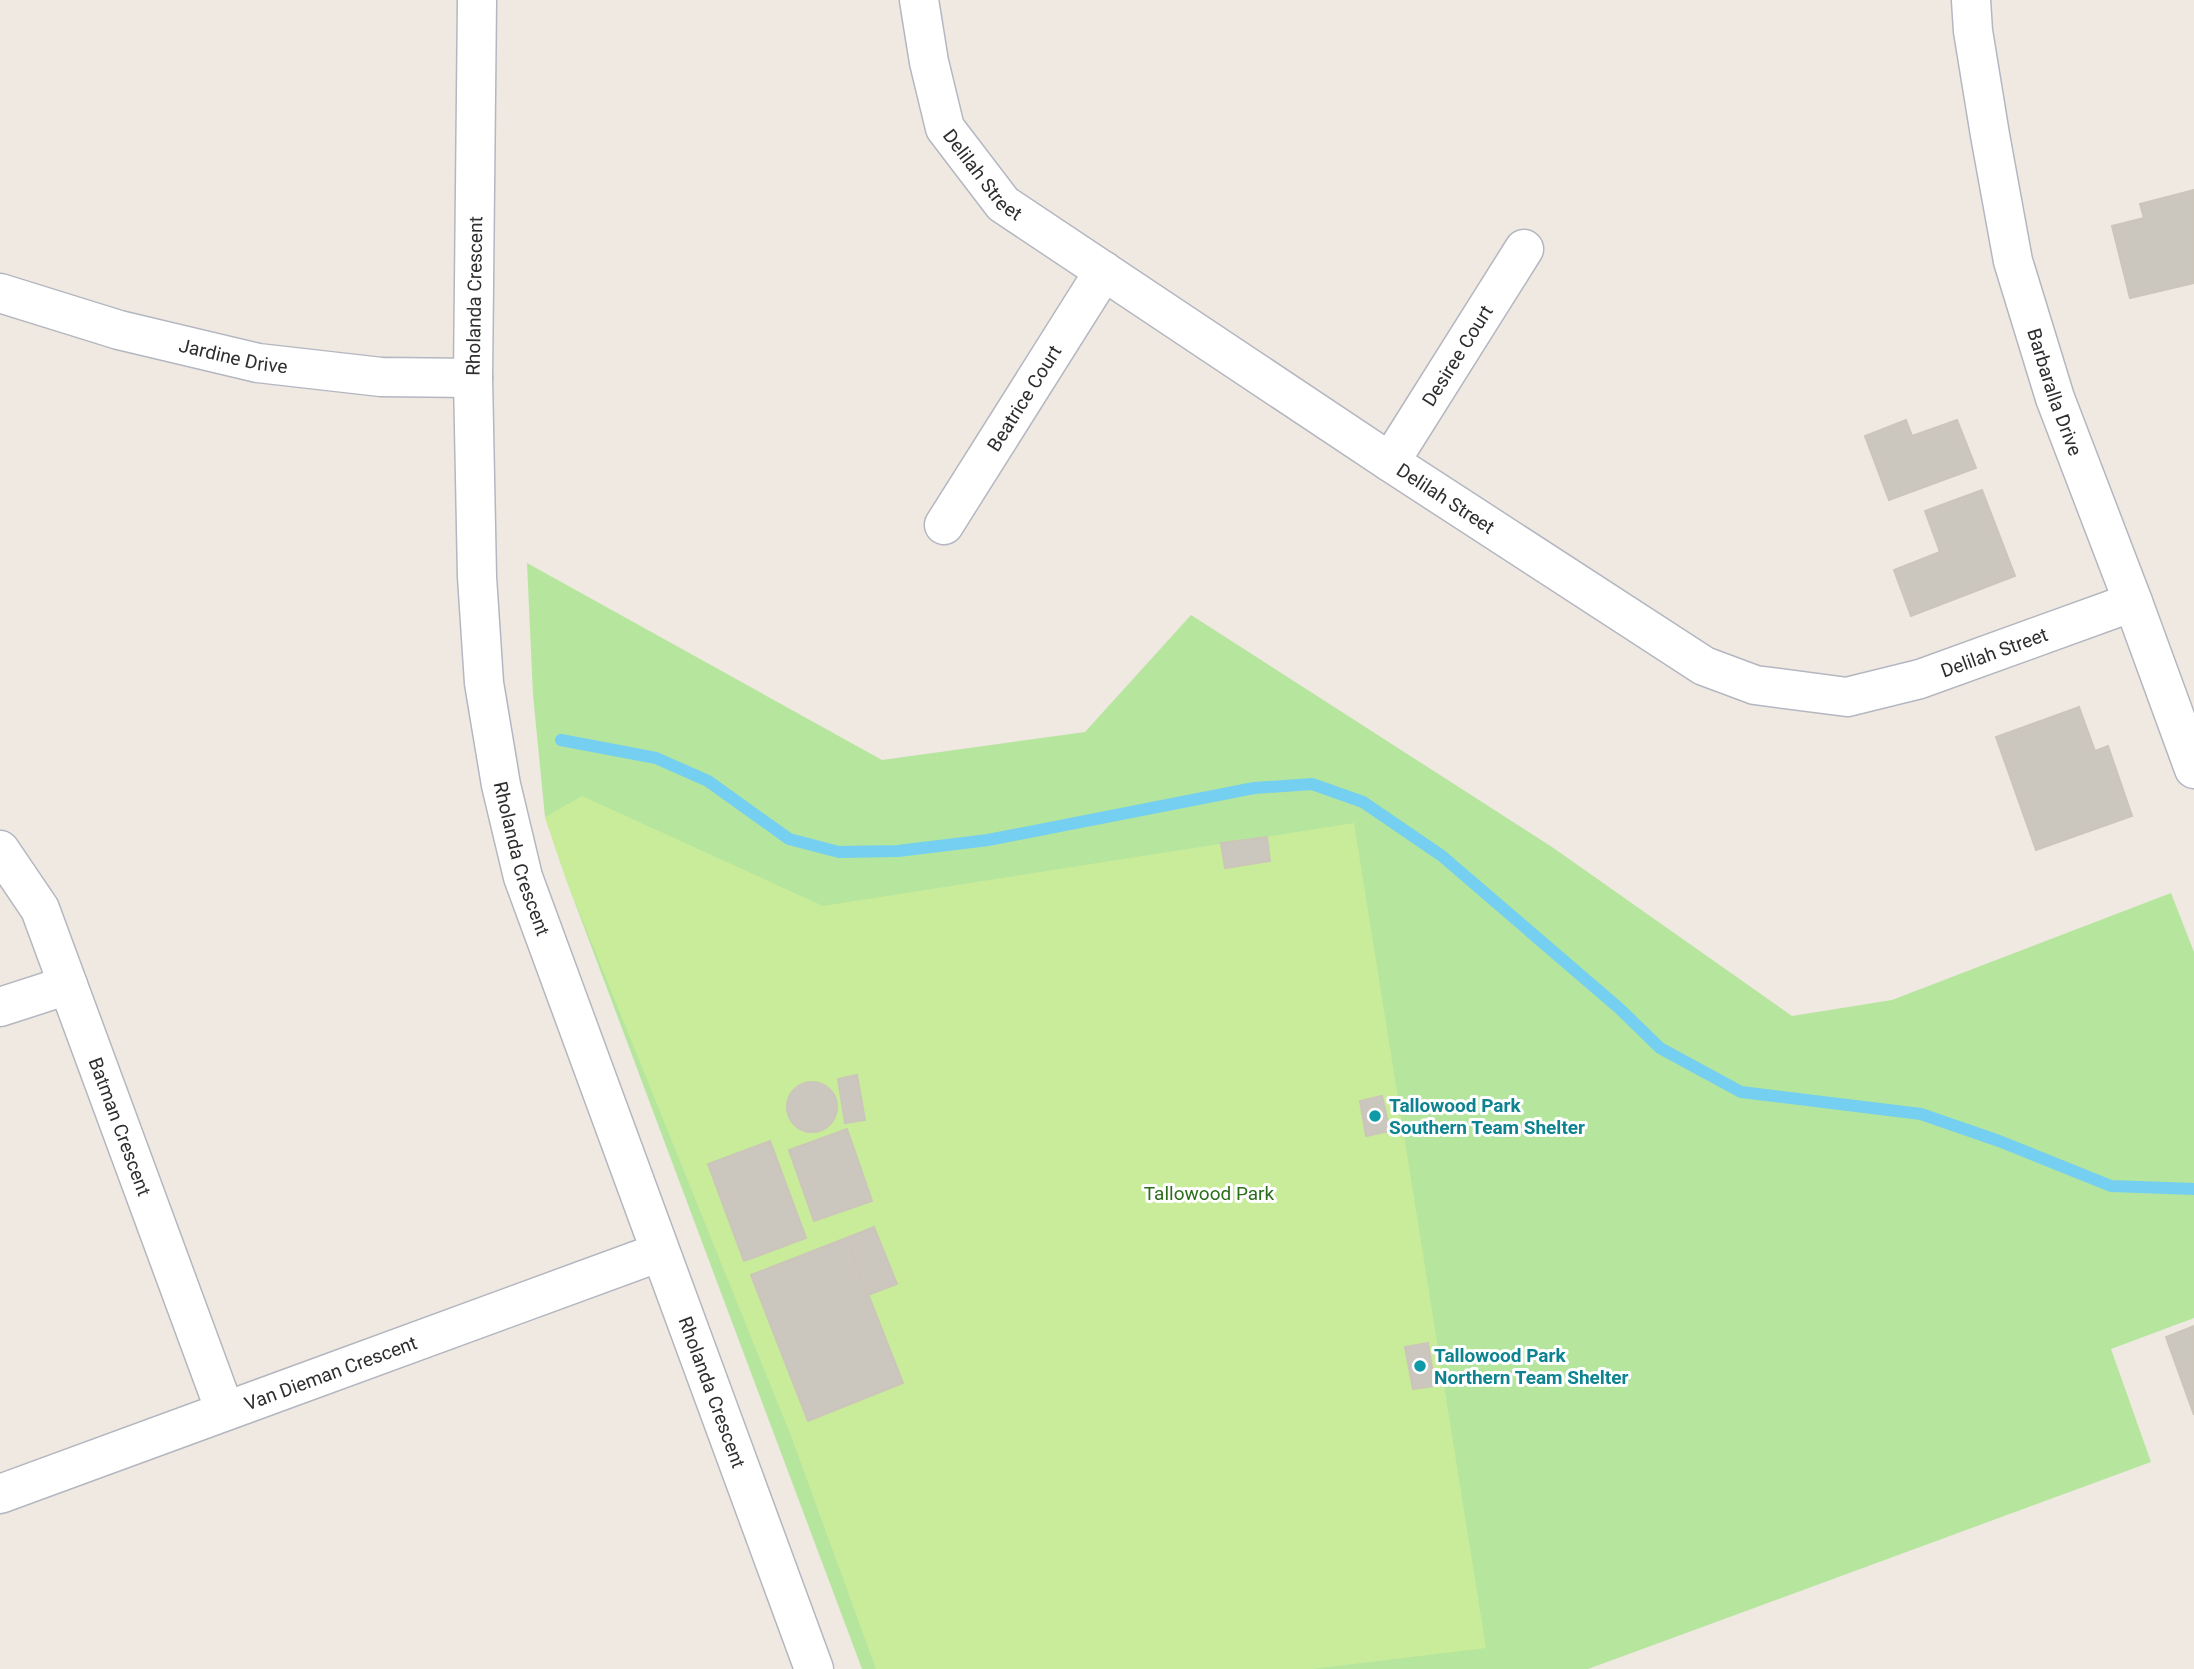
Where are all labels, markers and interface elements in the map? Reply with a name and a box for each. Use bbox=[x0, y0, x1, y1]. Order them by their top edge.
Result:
street label: Delilah Street bbox=[938, 125, 1026, 225]
street label: Rholanda Crescent bbox=[462, 216, 487, 376]
street label: Desiree Court bbox=[1417, 301, 1498, 410]
street label: Barbaralla Drive bbox=[2022, 326, 2087, 459]
street label: Jardine Drive bbox=[177, 334, 289, 378]
street label: Beatrice Court bbox=[982, 341, 1066, 456]
street label: Delilah Street bbox=[1392, 459, 1499, 539]
street label: Delilah Street bbox=[1938, 623, 2051, 683]
street label: Rholanda Crescent bbox=[489, 779, 555, 939]
street label: Batman Crescent bbox=[84, 1054, 156, 1199]
place label: Tallowood Park Southern Team Shelter bbox=[1389, 1094, 1585, 1139]
marker: Tallowood Park Southern Team Shelter bbox=[1367, 1108, 1383, 1124]
park label: Tallowood Park bbox=[1144, 1182, 1275, 1205]
street label: Rholanda Crescent bbox=[673, 1313, 750, 1471]
street label: Van Dieman Crescent bbox=[241, 1331, 420, 1415]
place label: Tallowood Park Northern Team Shelter bbox=[1434, 1344, 1629, 1389]
marker: Tallowood Park Northern Team Shelter bbox=[1412, 1358, 1428, 1374]

